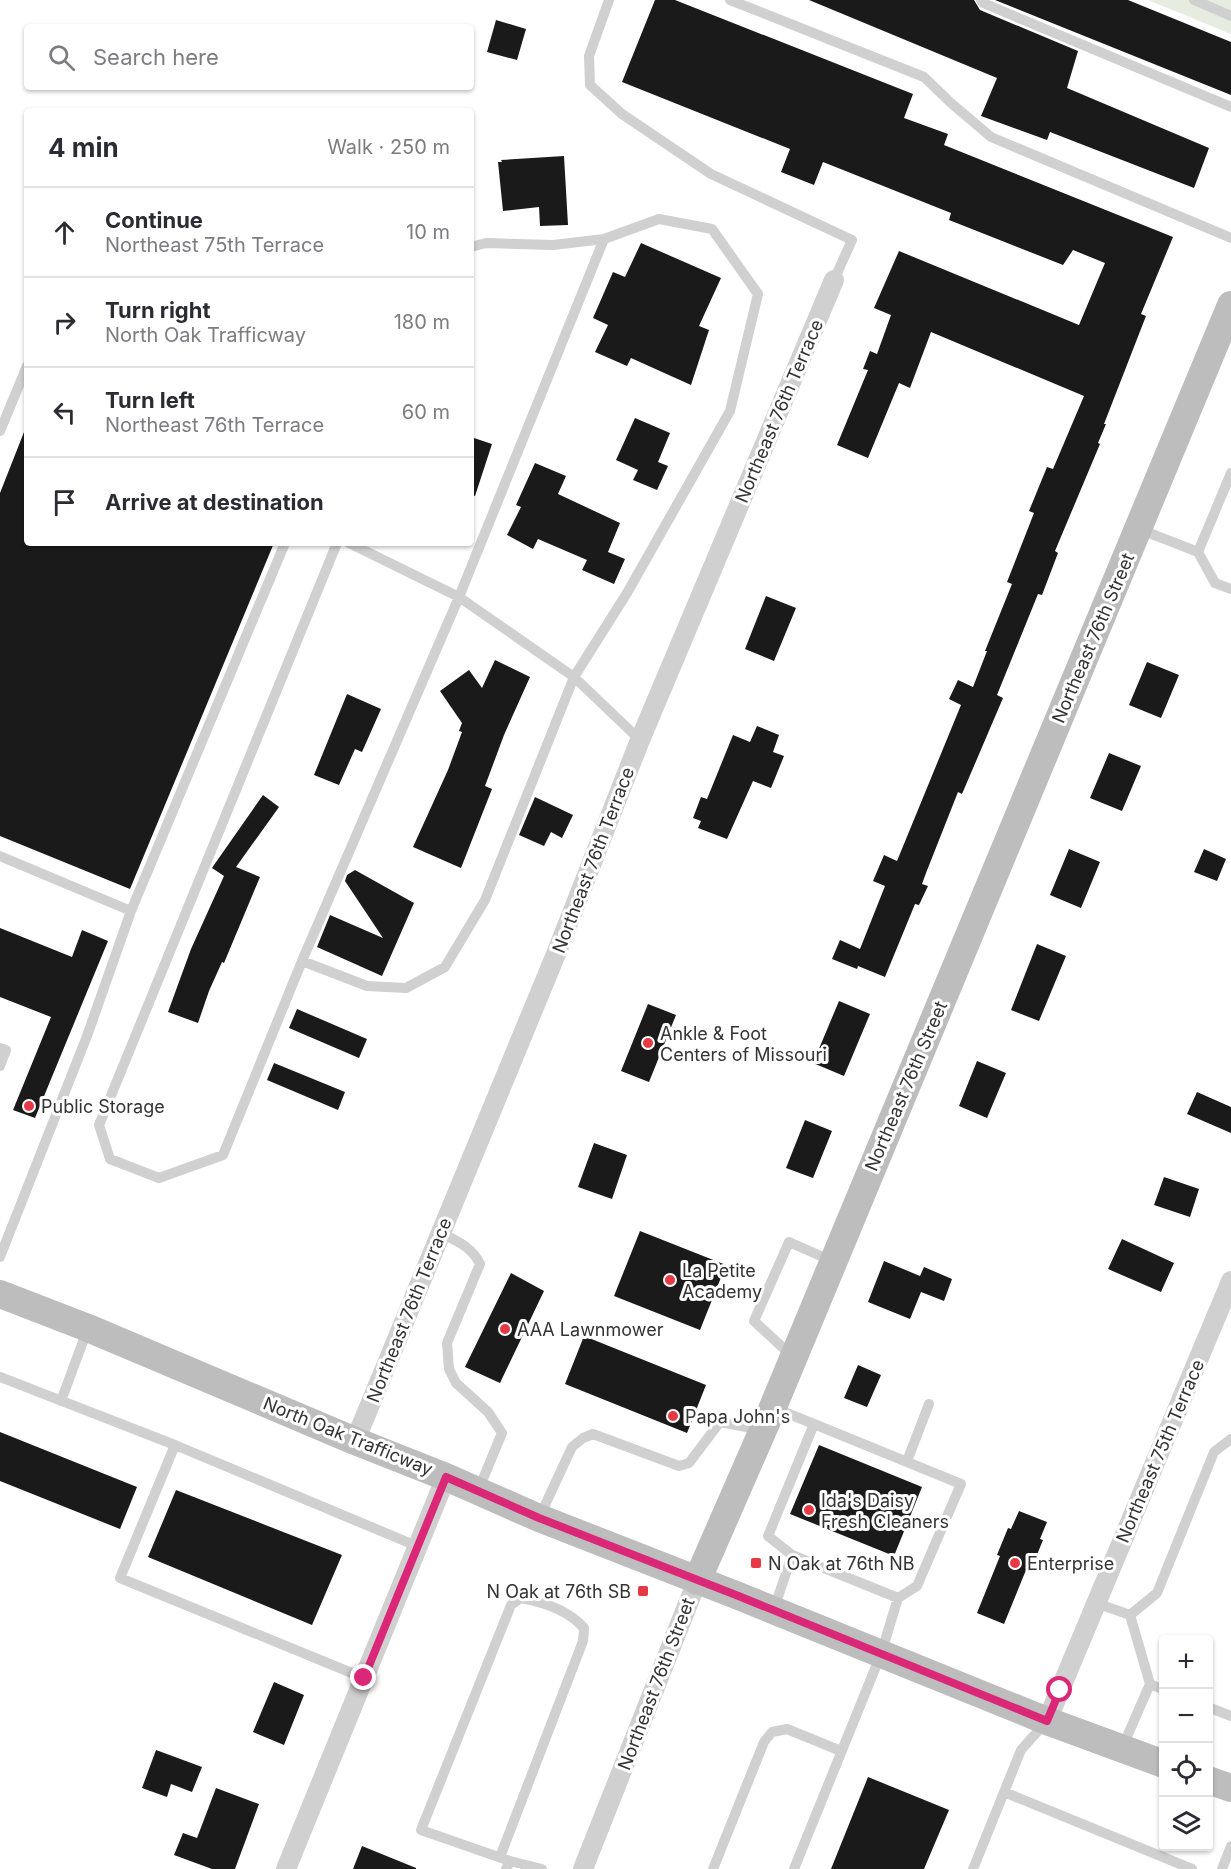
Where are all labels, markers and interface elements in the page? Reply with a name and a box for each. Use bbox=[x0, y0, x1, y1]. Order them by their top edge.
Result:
search box bbox=[24, 24, 474, 90]
icon: search bbox=[45, 41, 78, 74]
text: Search here bbox=[93, 44, 219, 70]
text: 4 min bbox=[48, 132, 119, 163]
text: Walk · 250 m bbox=[327, 135, 450, 159]
text: Continue bbox=[105, 207, 203, 233]
icon: ahead bbox=[48, 216, 81, 249]
text: 10 m bbox=[406, 220, 450, 244]
text: Northeast 75th Terrace bbox=[105, 233, 324, 257]
text: Turn right bbox=[105, 297, 211, 323]
icon: right bbox=[48, 306, 81, 339]
text: 180 m bbox=[394, 310, 450, 334]
street label: Northeast 76th Terrace bbox=[731, 316, 827, 506]
text: North Oak Trafficway bbox=[105, 323, 306, 347]
text: Turn left bbox=[105, 387, 195, 413]
icon: left bbox=[48, 396, 81, 429]
text: 60 m bbox=[402, 400, 450, 424]
text: Northeast 76th Terrace bbox=[105, 413, 324, 437]
icon: arrive bbox=[48, 486, 81, 519]
text: Arrive at destination bbox=[105, 489, 324, 515]
street label: Northeast 76th Street bbox=[1048, 550, 1138, 726]
street label: Northeast 76th Terrace bbox=[548, 764, 638, 956]
street label: Northeast 76th Street bbox=[861, 998, 951, 1174]
place label: Ankle & Foot Centers of Missouri bbox=[660, 1023, 827, 1065]
marker: Ankle & Foot Centers of Missouri bbox=[641, 1036, 655, 1050]
place label: Public Storage bbox=[41, 1096, 165, 1117]
marker: Public Storage bbox=[22, 1099, 36, 1113]
street label: Northeast 76th Terrace bbox=[362, 1215, 456, 1405]
place label: La Petite Academy bbox=[682, 1260, 762, 1302]
marker: La Petite Academy bbox=[663, 1273, 677, 1287]
place label: AAA Lawnmower bbox=[517, 1319, 664, 1340]
marker: AAA Lawnmower bbox=[498, 1322, 512, 1336]
street label: Northeast 75th Terrace bbox=[1112, 1356, 1208, 1546]
street label: North Oak Trafficway bbox=[260, 1392, 436, 1480]
place label: Papa John's bbox=[685, 1406, 790, 1427]
marker: Papa John's bbox=[666, 1409, 680, 1423]
place label: Ida's Daisy Fresh Cleaners bbox=[821, 1490, 949, 1532]
marker: Ida's Daisy Fresh Cleaners bbox=[802, 1503, 816, 1517]
place label: N Oak at 76th NB bbox=[768, 1553, 915, 1574]
place label: Enterprise bbox=[1027, 1553, 1114, 1574]
marker: N Oak at 76th NB bbox=[749, 1556, 763, 1570]
marker: Enterprise bbox=[1008, 1556, 1022, 1570]
place label: N Oak at 76th SB bbox=[487, 1581, 631, 1602]
marker: N Oak at 76th SB bbox=[636, 1584, 650, 1598]
street label: Northeast 76th Street bbox=[613, 1595, 699, 1773]
map controls bbox=[1159, 1635, 1213, 1851]
button: + bbox=[1159, 1635, 1213, 1689]
route end bbox=[350, 1664, 376, 1690]
route start bbox=[1046, 1676, 1072, 1702]
button: − bbox=[1159, 1689, 1213, 1743]
button: locate bbox=[1159, 1743, 1213, 1797]
button: layers bbox=[1159, 1797, 1213, 1851]

